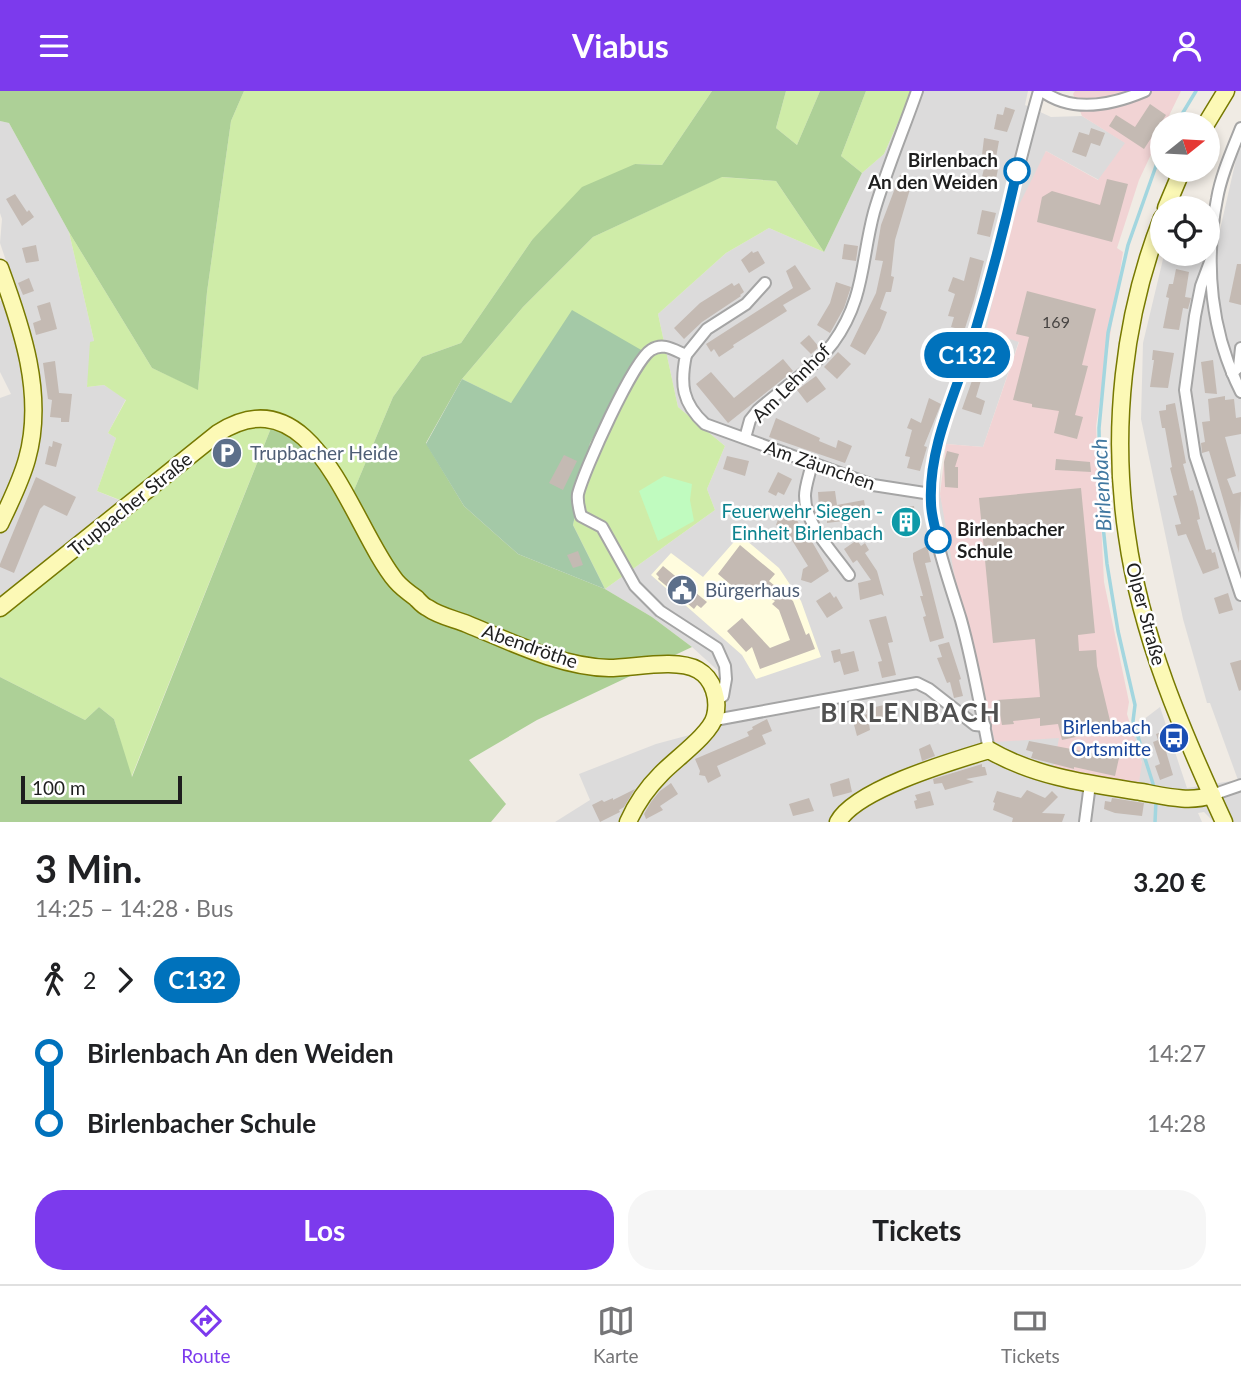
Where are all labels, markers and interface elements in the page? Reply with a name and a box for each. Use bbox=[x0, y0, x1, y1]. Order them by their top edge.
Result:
text: Viabus bbox=[572, 26, 669, 65]
icon: menu bbox=[35, 27, 73, 65]
icon: person bbox=[1168, 27, 1206, 65]
north arrow bbox=[1150, 112, 1220, 182]
map controls bbox=[1150, 112, 1220, 266]
place label: Birlenbach An den Weiden bbox=[867, 148, 998, 193]
marker: Birlenbach An den Weiden bbox=[1004, 158, 1030, 184]
button: locate bbox=[1150, 196, 1220, 266]
house number: 169 bbox=[1042, 312, 1070, 331]
line badge: C132 bbox=[918, 332, 1016, 378]
street label: Am Lehnhof bbox=[747, 338, 835, 427]
text: C132 bbox=[938, 340, 996, 369]
street label: Am Zäunchen bbox=[762, 435, 879, 494]
parking icon: Trupbacher Heide bbox=[210, 436, 244, 470]
water label: Birlenbach bbox=[1086, 438, 1115, 532]
place label: Trupbacher Heide bbox=[250, 441, 398, 464]
street label: Trupbacher Straße bbox=[63, 447, 196, 561]
place label: Feuerwehr Siegen - Einheit Birlenbach bbox=[722, 499, 883, 544]
building icon: Feuerwehr Siegen - Einheit Birlenbach bbox=[889, 505, 923, 539]
place label: Birlenbacher Schule bbox=[957, 517, 1065, 562]
marker: Birlenbacher Schule bbox=[925, 527, 951, 553]
street label: Olper Straße bbox=[1122, 560, 1171, 668]
public building icon: Bürgerhaus bbox=[665, 573, 699, 607]
place label: Bürgerhaus bbox=[705, 578, 800, 601]
street label: Abendröthe bbox=[479, 618, 581, 673]
district label: BIRLENBACH bbox=[820, 696, 1002, 728]
place label: Birlenbach Ortsmitte bbox=[1063, 715, 1151, 760]
bus stop icon: Birlenbach Ortsmitte bbox=[1157, 721, 1191, 755]
scale bar bbox=[21, 773, 182, 805]
text: 100 m bbox=[32, 776, 86, 799]
text: 3 Min. bbox=[35, 845, 142, 891]
text: 3.20 € bbox=[1133, 866, 1206, 898]
text: 14:25 – 14:28 · Bus bbox=[35, 894, 234, 922]
icon: walk bbox=[35, 961, 73, 999]
icon: forward bbox=[106, 961, 144, 999]
text: C132 bbox=[168, 965, 226, 994]
text: 2 bbox=[83, 966, 96, 994]
text: Birlenbach An den Weiden bbox=[87, 1037, 394, 1069]
text: 14:27 bbox=[1147, 1039, 1206, 1067]
text: Birlenbacher Schule bbox=[87, 1107, 316, 1139]
text: 14:28 bbox=[1147, 1109, 1206, 1137]
button: Los bbox=[35, 1190, 614, 1270]
button: Tickets bbox=[628, 1190, 1206, 1270]
tab: Route bbox=[181, 1302, 231, 1367]
tab: Karte bbox=[593, 1302, 639, 1367]
tab: Tickets bbox=[1001, 1302, 1060, 1367]

